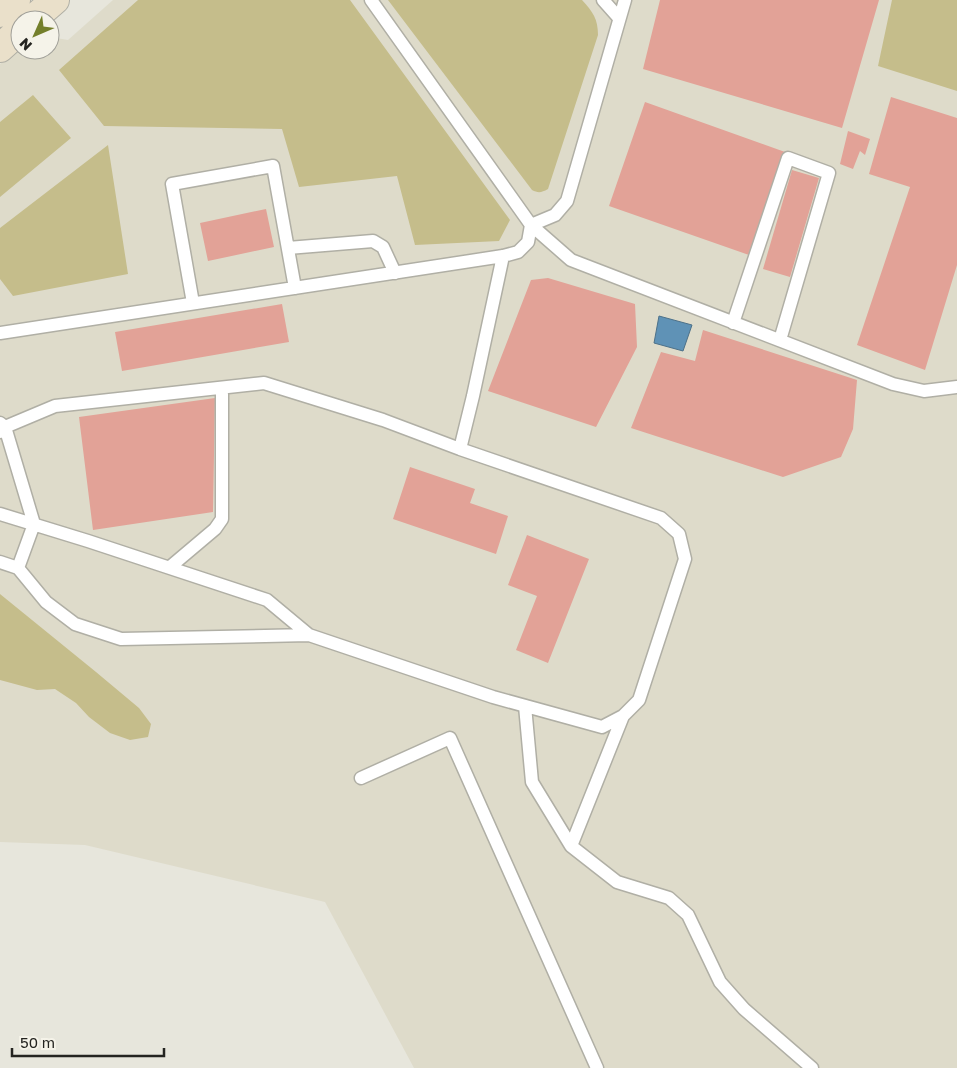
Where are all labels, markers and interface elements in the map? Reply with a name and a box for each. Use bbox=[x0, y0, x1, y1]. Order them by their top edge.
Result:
north arrow bbox=[10, 10, 60, 60]
text: N bbox=[16, 35, 35, 54]
scale bar bbox=[12, 1026, 165, 1058]
text: 50 m bbox=[20, 1033, 55, 1051]

